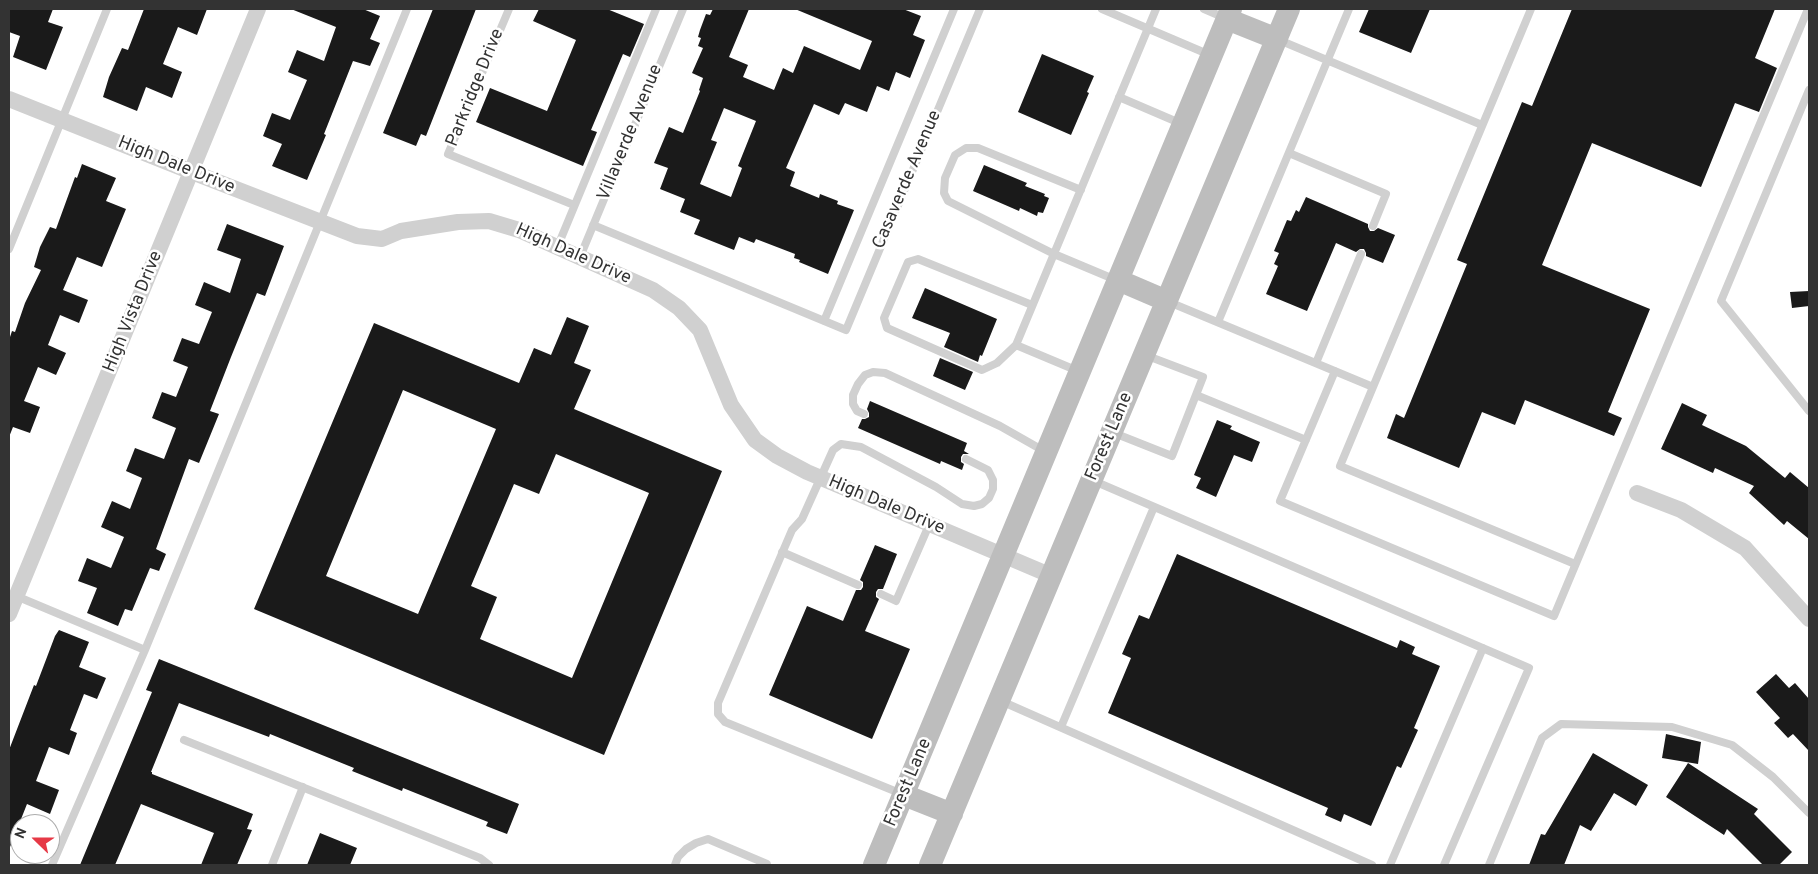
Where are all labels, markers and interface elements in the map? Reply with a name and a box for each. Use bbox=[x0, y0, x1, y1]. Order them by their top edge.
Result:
street label: Parkridge Drive bbox=[442, 26, 510, 150]
street label: Villaverde Avenue bbox=[594, 62, 668, 204]
street label: Casaverde Avenue bbox=[869, 107, 947, 253]
street label: High Dale Drive bbox=[114, 133, 238, 199]
street label: High Dale Drive bbox=[512, 220, 634, 290]
street label: High Vista Drive bbox=[100, 248, 168, 376]
street label: Forest Lane bbox=[1082, 390, 1138, 484]
street label: High Dale Drive bbox=[825, 472, 947, 540]
street label: Forest Lane bbox=[881, 736, 937, 830]
north arrow bbox=[10, 814, 60, 864]
text: N bbox=[12, 826, 31, 841]

